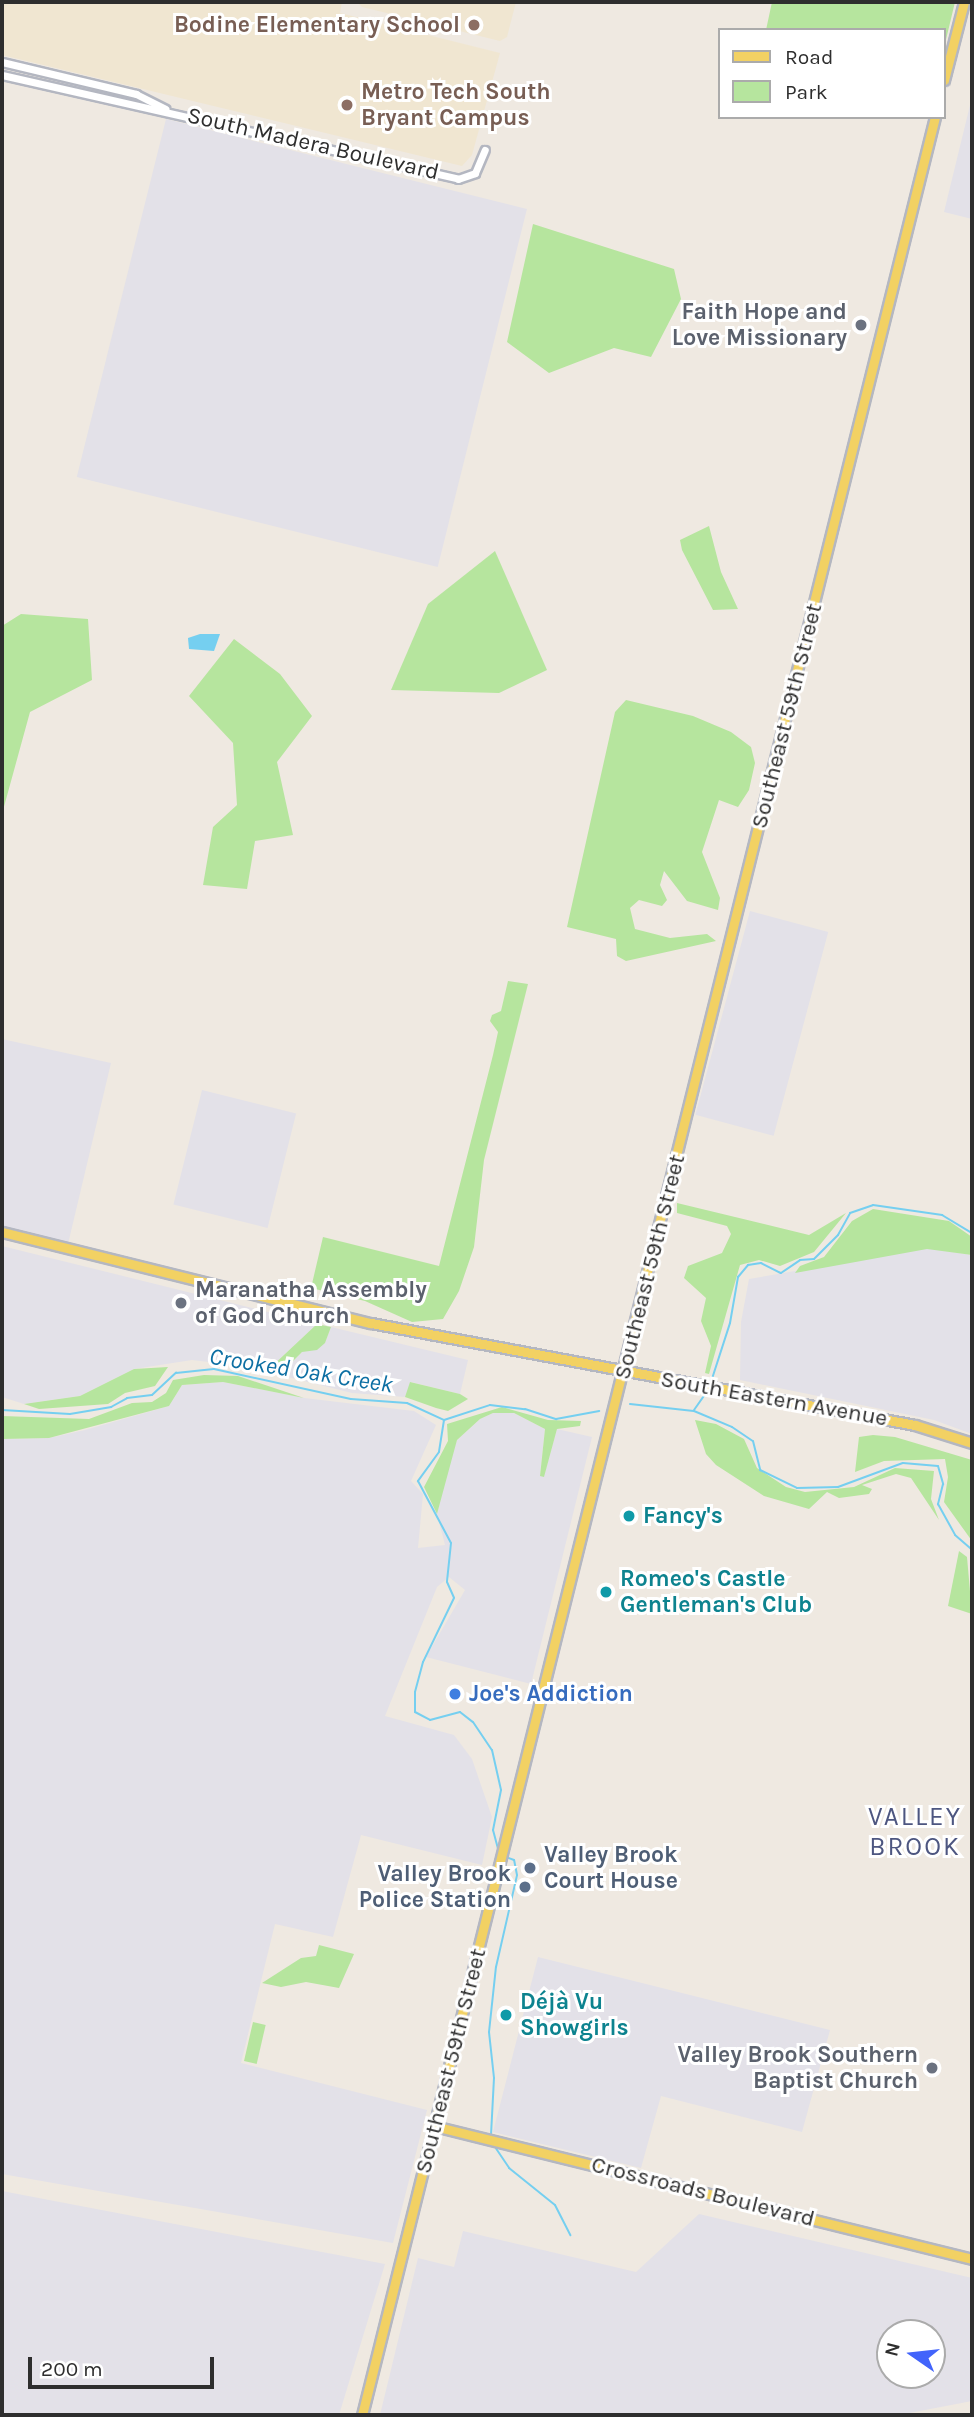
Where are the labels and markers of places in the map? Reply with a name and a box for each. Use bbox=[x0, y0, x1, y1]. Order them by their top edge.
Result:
place label: Bodine Elementary School bbox=[174, 11, 460, 39]
marker: Bodine Elementary School bbox=[466, 17, 482, 33]
place label: Metro Tech South Bryant Campus bbox=[361, 78, 551, 132]
marker: Metro Tech South Bryant Campus bbox=[339, 97, 355, 113]
place label: Faith Hope and Love Missionary bbox=[672, 298, 847, 352]
marker: Faith Hope and Love Missionary bbox=[853, 317, 869, 333]
place label: Maranatha Assembly of God Church bbox=[195, 1276, 427, 1330]
marker: Maranatha Assembly of God Church bbox=[173, 1295, 189, 1311]
place label: Fancy's bbox=[643, 1502, 723, 1530]
marker: Fancy's bbox=[621, 1508, 637, 1524]
place label: Romeo's Castle Gentleman's Club bbox=[620, 1565, 812, 1619]
marker: Romeo's Castle Gentleman's Club bbox=[598, 1584, 614, 1600]
place label: Joe's Addiction bbox=[469, 1680, 633, 1708]
marker: Joe's Addiction bbox=[447, 1686, 463, 1702]
place label: Valley Brook Court House bbox=[544, 1841, 678, 1895]
place label: Valley Brook Police Station bbox=[359, 1860, 511, 1914]
marker: Valley Brook Court House bbox=[522, 1860, 538, 1876]
marker: Valley Brook Police Station bbox=[517, 1879, 533, 1895]
place label: Déjà Vu Showgirls bbox=[520, 1988, 629, 2042]
marker: Déjà Vu Showgirls bbox=[498, 2007, 514, 2023]
place label: Valley Brook Southern Baptist Church bbox=[678, 2041, 918, 2095]
marker: Valley Brook Southern Baptist Church bbox=[924, 2060, 940, 2076]

